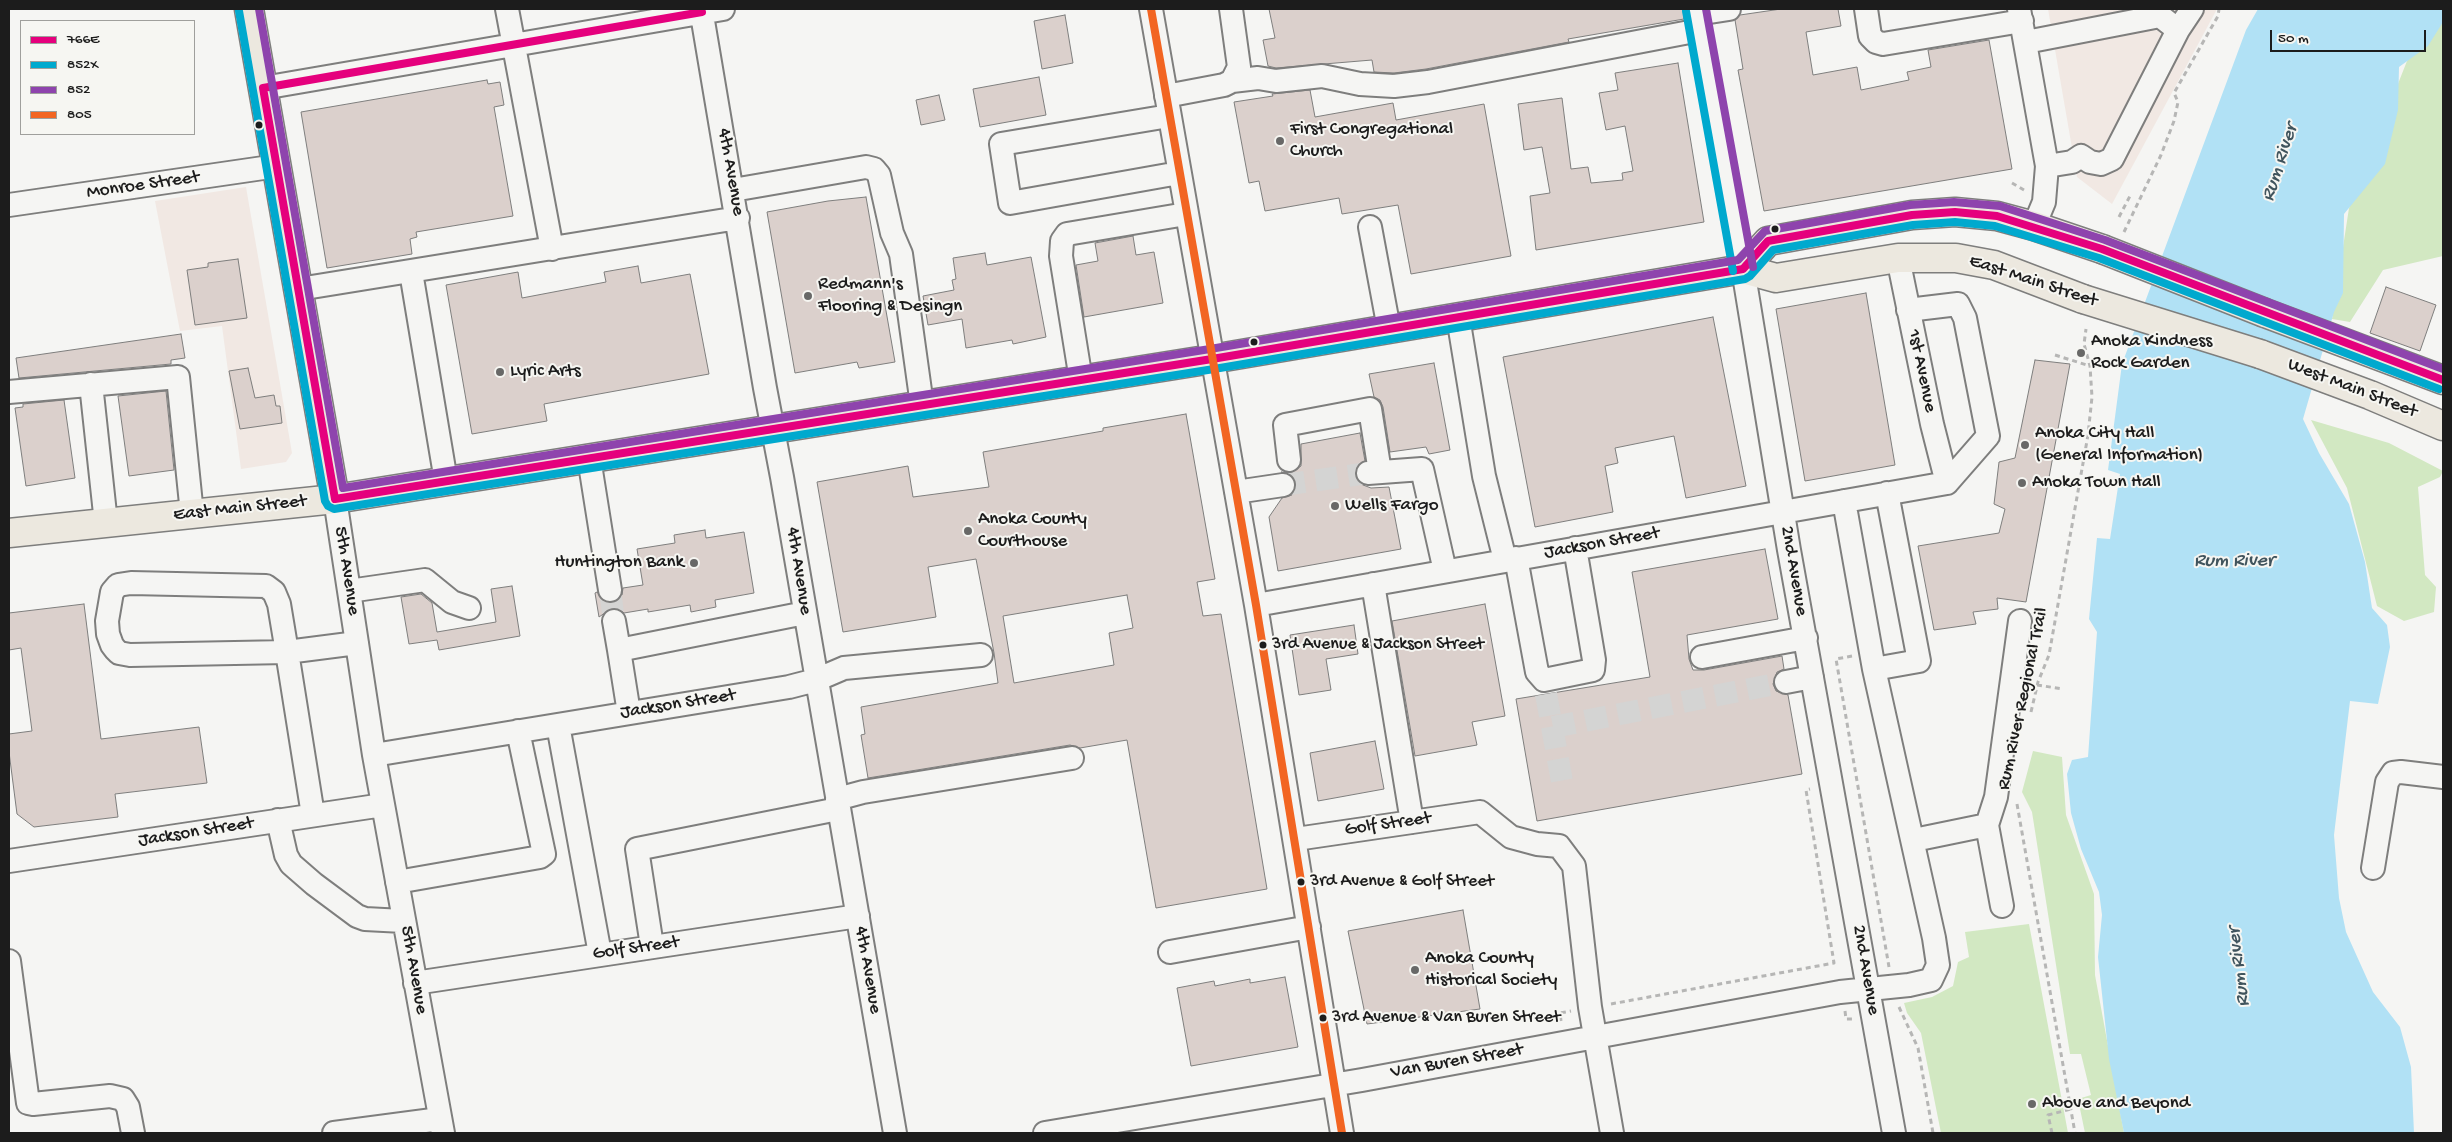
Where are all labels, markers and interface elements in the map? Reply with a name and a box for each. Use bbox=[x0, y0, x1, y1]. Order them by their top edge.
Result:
legend bbox=[20, 20, 195, 135]
scale bar bbox=[2272, 20, 2428, 52]
text: 50 m bbox=[2278, 30, 2309, 48]
text: 766E bbox=[67, 31, 99, 49]
text: 852X bbox=[67, 56, 98, 74]
text: 852 bbox=[67, 81, 90, 99]
text: 805 bbox=[67, 106, 92, 124]
place label: First Congregational Church bbox=[1290, 119, 1453, 163]
unlabelled marker bbox=[254, 120, 264, 130]
water label: Rum River bbox=[2257, 121, 2305, 205]
street label: 4th Avenue bbox=[711, 126, 749, 218]
marker: First Congregational Church bbox=[1274, 135, 1286, 147]
street label: Monroe Street bbox=[85, 167, 201, 205]
unlabelled marker bbox=[1770, 224, 1780, 234]
street label: East Main Street bbox=[1966, 251, 2100, 313]
place label: Redmann's Flooring & Desingn bbox=[818, 274, 962, 318]
marker: Redmann's Flooring & Desingn bbox=[802, 290, 814, 302]
street label: 1st Avenue bbox=[1901, 328, 1941, 414]
place label: Anoka Kindness Rock Garden bbox=[2091, 331, 2212, 375]
unlabelled marker bbox=[1249, 337, 1259, 347]
marker: Anoka Kindness Rock Garden bbox=[2075, 347, 2087, 359]
street label: West Main Street bbox=[2284, 354, 2420, 424]
place label: Lyric Arts bbox=[510, 361, 581, 383]
marker: Lyric Arts bbox=[494, 366, 506, 378]
place label: Anoka City Hall (General Information) bbox=[2035, 423, 2203, 467]
marker: Anoka City Hall (General Information) bbox=[2019, 439, 2031, 451]
place label: Anoka Town Hall bbox=[2032, 472, 2161, 494]
marker: Anoka Town Hall bbox=[2016, 477, 2028, 489]
street label: East Main Street bbox=[172, 491, 308, 527]
place label: Wells Fargo bbox=[1345, 495, 1438, 517]
marker: Wells Fargo bbox=[1329, 500, 1341, 512]
place label: Anoka County Courthouse bbox=[978, 509, 1087, 553]
street label: Jackson Street bbox=[1543, 523, 1661, 565]
street label: 2nd Avenue bbox=[1774, 524, 1812, 618]
street label: 5th Avenue bbox=[328, 525, 364, 617]
street label: 4th Avenue bbox=[780, 525, 816, 617]
marker: Anoka County Courthouse bbox=[962, 525, 974, 537]
water label: Rum River bbox=[2194, 550, 2274, 574]
place label: Huntington Bank bbox=[555, 552, 684, 574]
marker: Huntington Bank bbox=[688, 557, 700, 569]
street label: Rum River Regional Trail bbox=[1994, 606, 2054, 792]
place label: 3rd Avenue & Jackson Street bbox=[1272, 634, 1484, 656]
marker: 3rd Avenue & Jackson Street bbox=[1258, 640, 1268, 650]
street label: Jackson Street bbox=[619, 685, 737, 725]
street label: Golf Street bbox=[1343, 808, 1433, 842]
street label: Jackson Street bbox=[137, 813, 255, 853]
place label: 3rd Avenue & Golf Street bbox=[1310, 871, 1494, 893]
marker: 3rd Avenue & Golf Street bbox=[1296, 877, 1306, 887]
street label: 2nd Avenue bbox=[1846, 923, 1884, 1017]
street label: 5th Avenue bbox=[394, 924, 432, 1016]
street label: 4th Avenue bbox=[848, 924, 886, 1016]
water label: Rum River bbox=[2223, 926, 2257, 1008]
street label: Golf Street bbox=[591, 932, 681, 966]
place label: Anoka County Historical Society bbox=[1425, 948, 1557, 992]
marker: Anoka County Historical Society bbox=[1409, 964, 1421, 976]
place label: 3rd Avenue & Van Buren Street bbox=[1332, 1007, 1560, 1029]
marker: 3rd Avenue & Van Buren Street bbox=[1318, 1013, 1328, 1023]
street label: Van Buren Street bbox=[1389, 1039, 1525, 1085]
place label: Above and Beyond bbox=[2042, 1093, 2190, 1115]
marker: Above and Beyond bbox=[2026, 1098, 2038, 1110]

